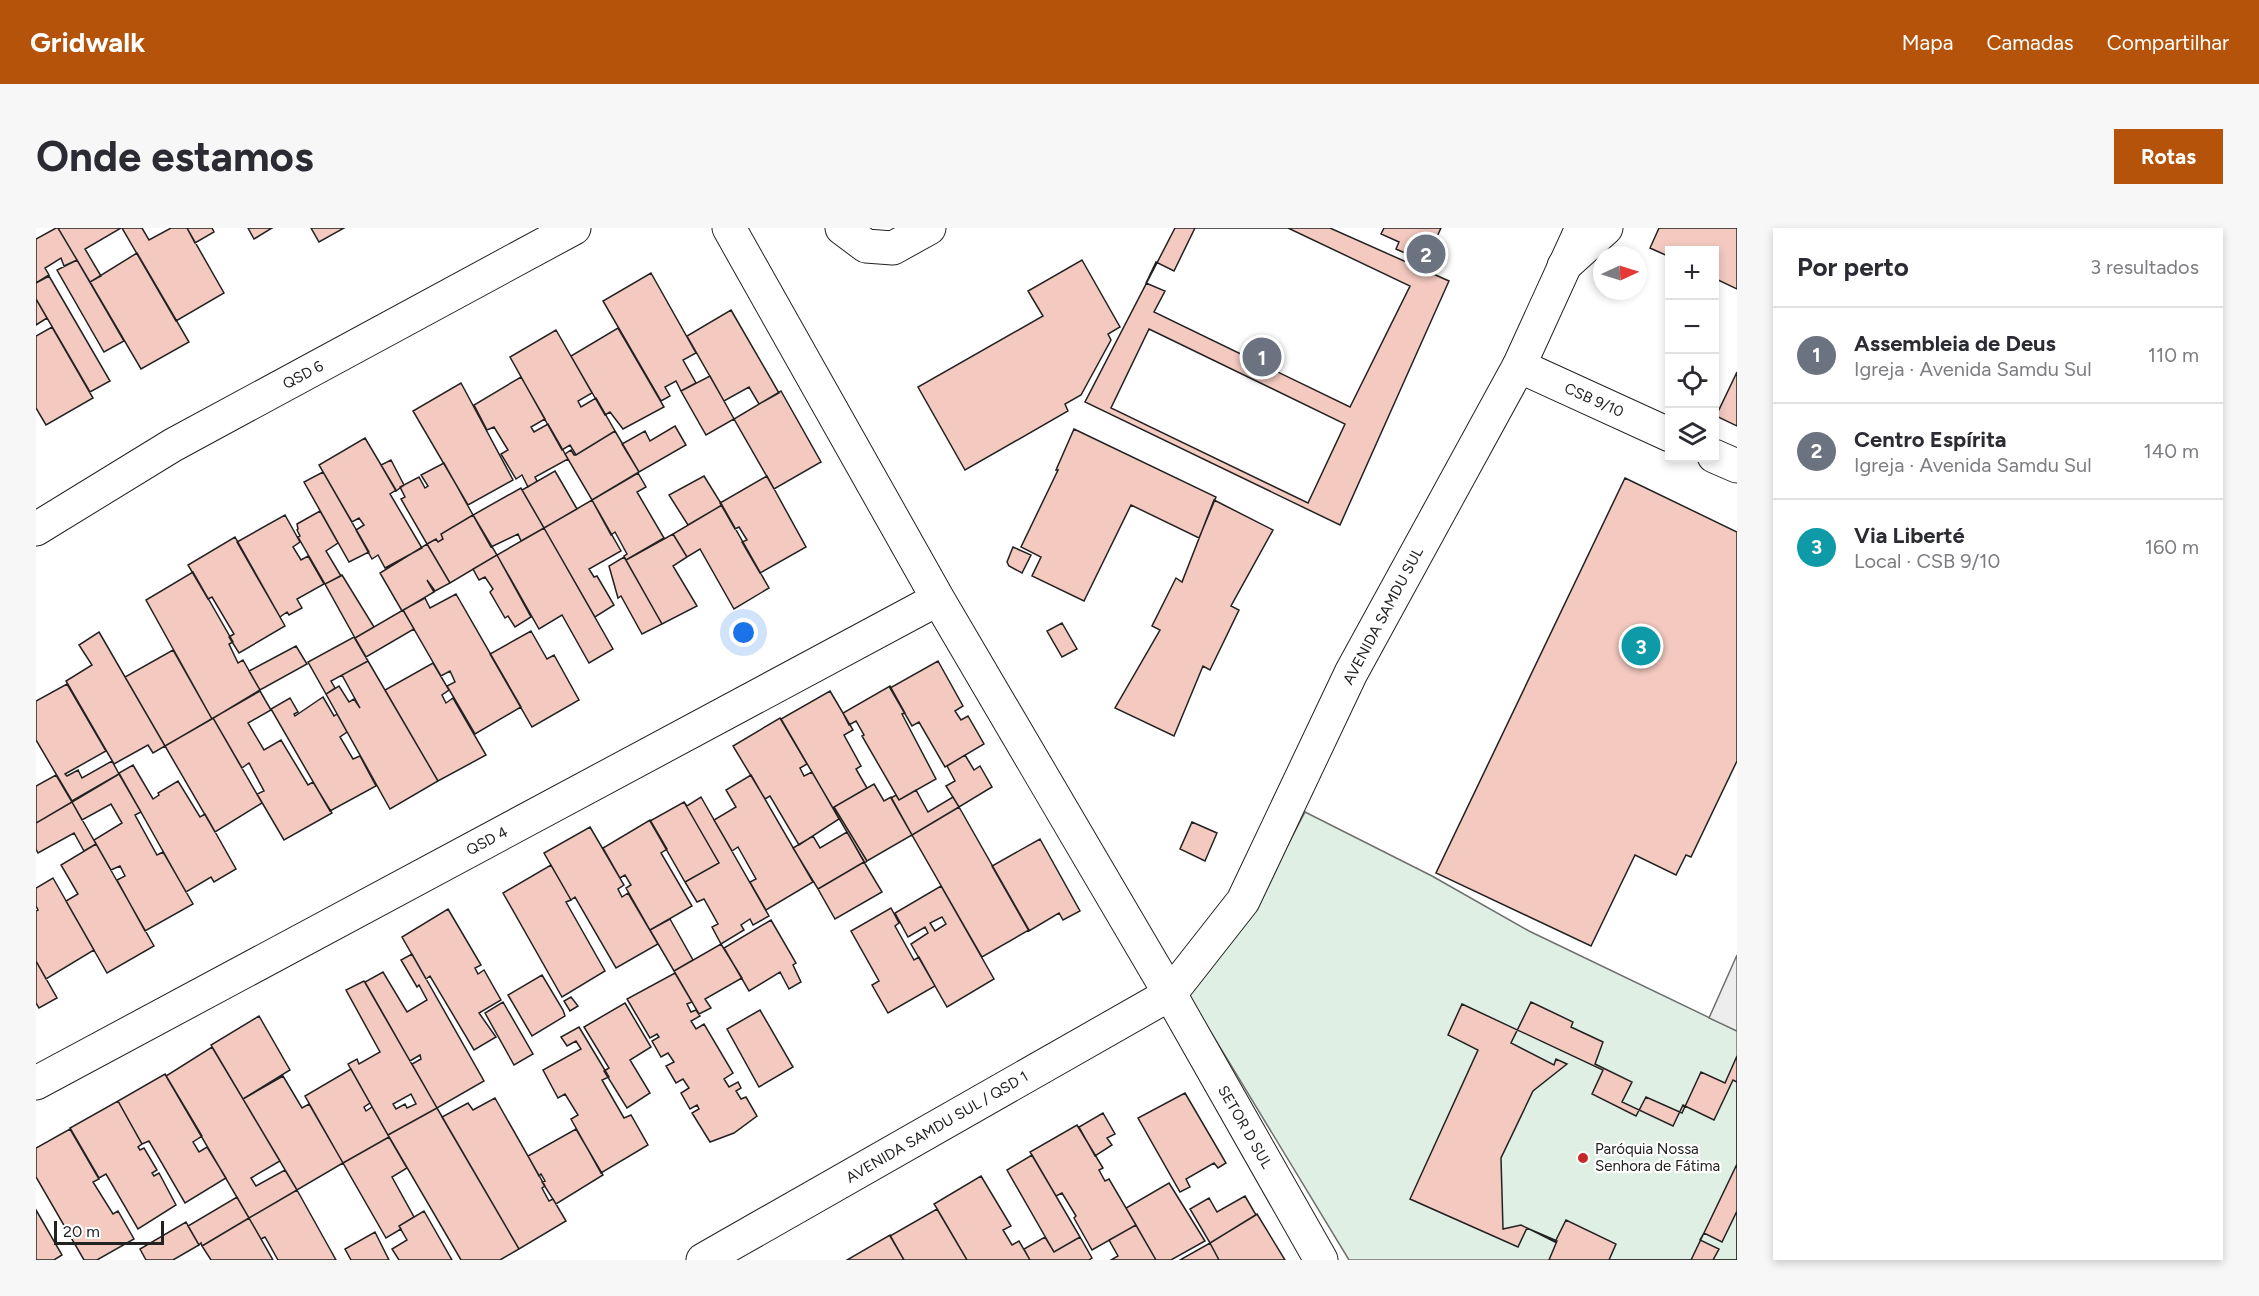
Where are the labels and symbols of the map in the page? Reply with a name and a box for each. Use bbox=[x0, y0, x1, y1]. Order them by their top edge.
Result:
pin: 2 bbox=[1406, 231, 1446, 276]
north arrow bbox=[1593, 246, 1647, 300]
pin: 1 bbox=[1242, 334, 1282, 380]
street label: QSD 6 bbox=[280, 357, 327, 393]
street label: CSB 9/10 bbox=[1562, 379, 1626, 421]
street label: AVENIDA SAMDU SUL bbox=[1339, 544, 1427, 688]
your location bbox=[729, 618, 758, 647]
pin: 3 bbox=[1622, 624, 1660, 668]
street label: QSD 4 bbox=[463, 823, 511, 859]
street label: AVENIDA SAMDU SUL / QSD 1 bbox=[843, 1067, 1031, 1187]
street label: SETOR D SUL bbox=[1214, 1082, 1276, 1172]
place label: Paróquia Nossa Senhora de Fátima bbox=[1595, 1140, 1720, 1175]
marker: Paróquia Nossa Senhora de Fátima bbox=[1576, 1151, 1590, 1165]
scale bar bbox=[54, 1218, 164, 1246]

